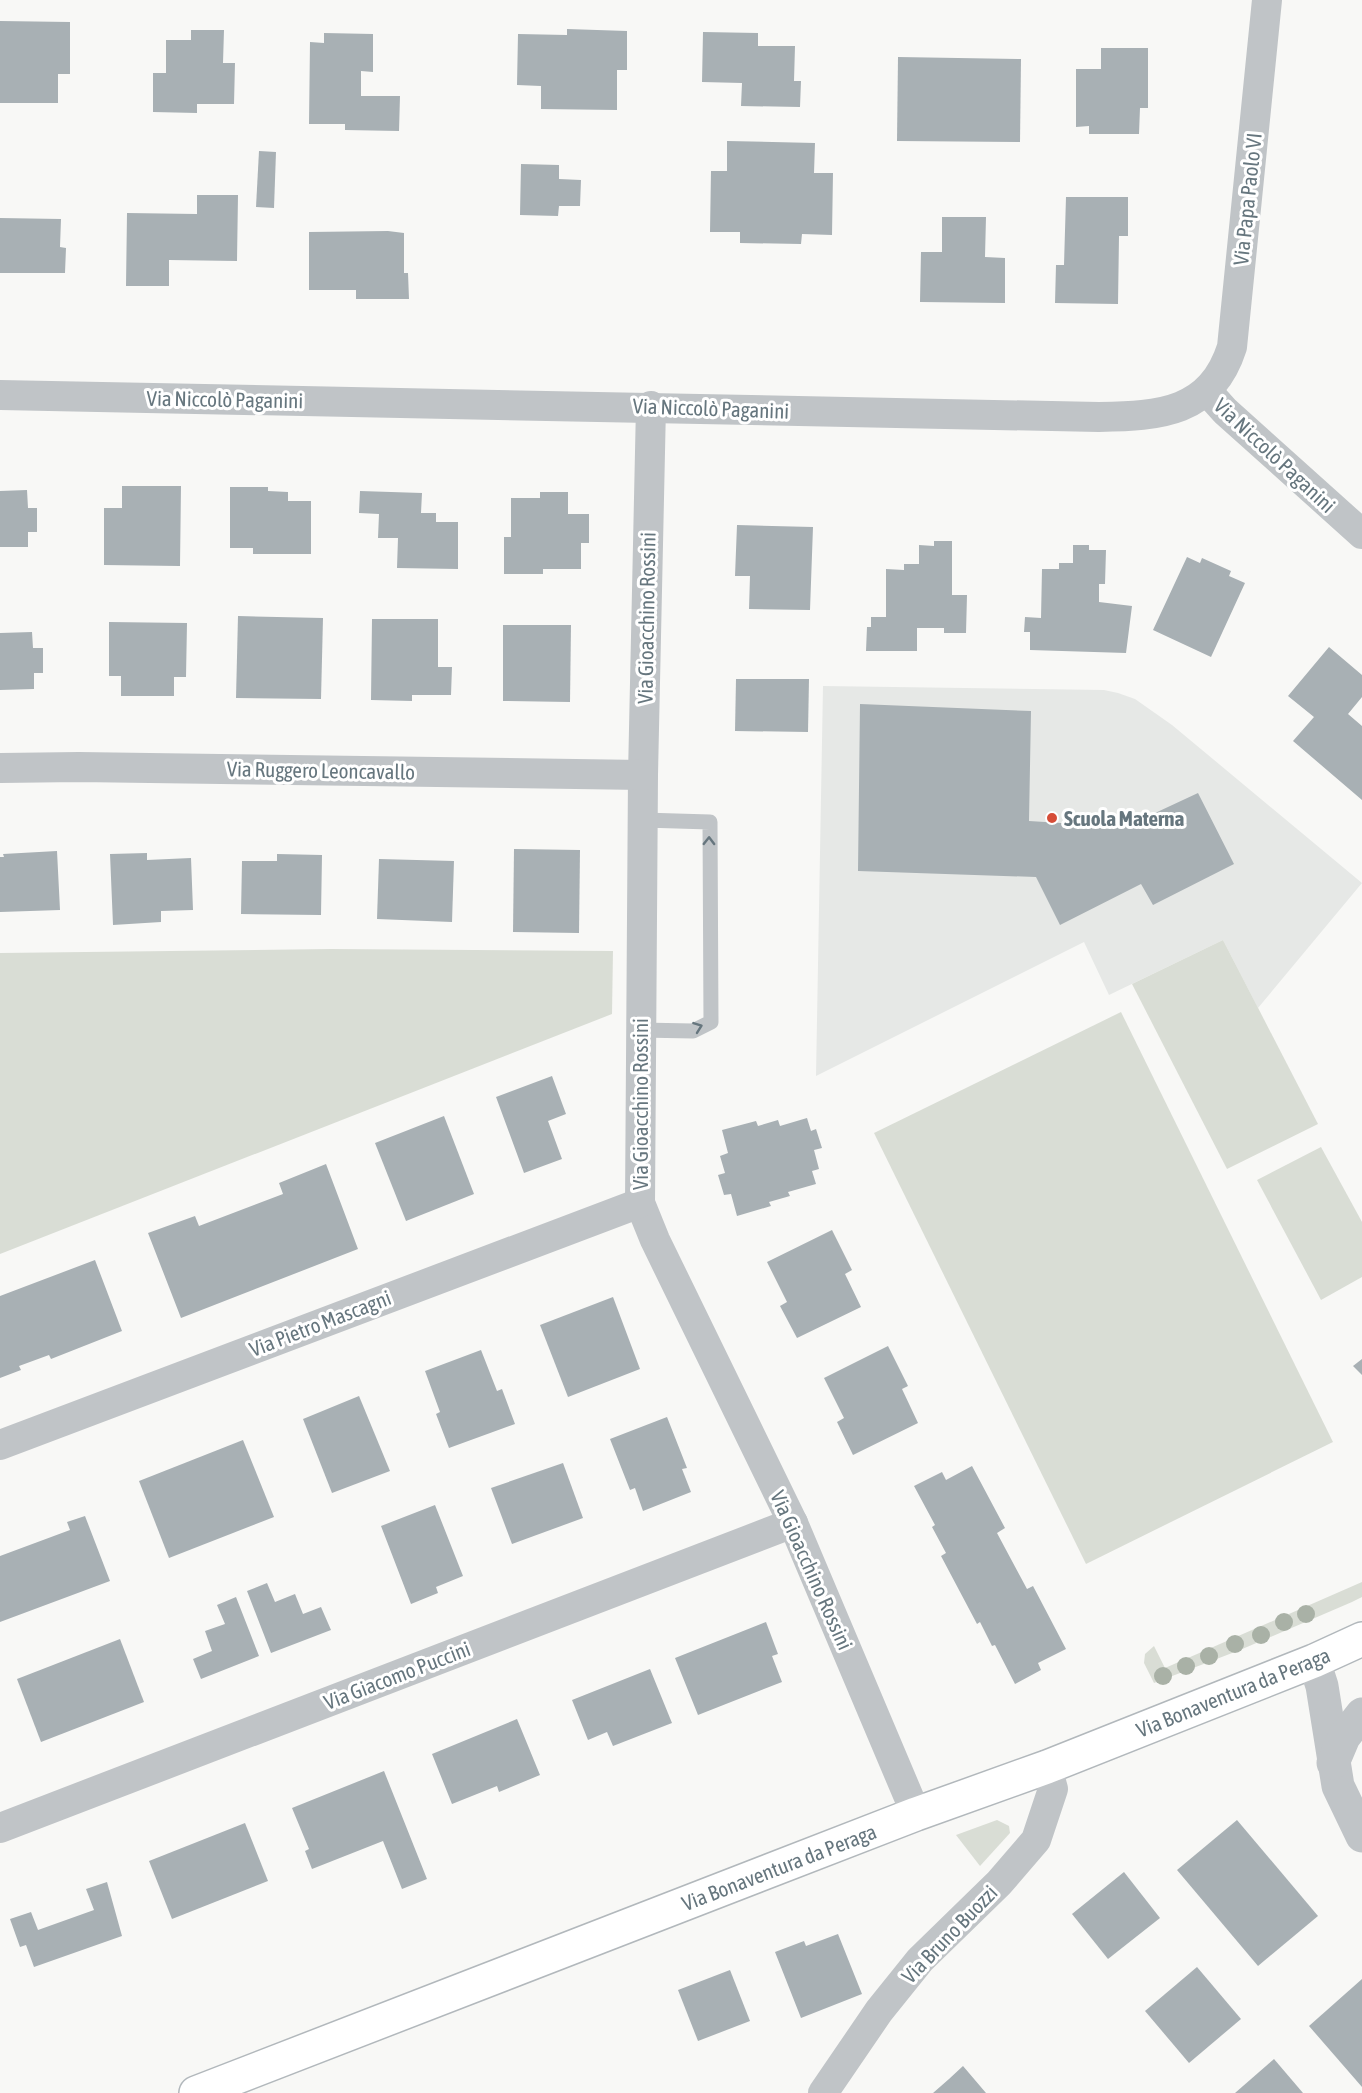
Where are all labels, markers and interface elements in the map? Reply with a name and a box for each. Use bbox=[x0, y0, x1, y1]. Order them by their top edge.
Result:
street label: Via Papa Paolo VI bbox=[1228, 131, 1266, 267]
street label: Via Niccolò Paganini bbox=[147, 386, 303, 412]
street label: Via Niccolò Paganini bbox=[632, 393, 790, 423]
street label: Via Niccolò Paganini bbox=[1210, 393, 1340, 517]
street label: Via Gioacchino Rossini bbox=[633, 532, 659, 704]
street label: Via Ruggero Leoncavallo bbox=[227, 756, 415, 784]
place label: Scuola Materna bbox=[1064, 806, 1184, 830]
marker: Scuola Materna bbox=[1045, 811, 1059, 825]
one-way arrow bbox=[703, 837, 716, 846]
street label: Via Gioacchino Rossini bbox=[628, 1018, 652, 1190]
one-way arrow bbox=[692, 1022, 703, 1035]
street label: Via Pietro Mascagni bbox=[246, 1285, 394, 1361]
street label: Via Gioacchino Rossini bbox=[766, 1487, 858, 1653]
street label: Via Giacomo Puccini bbox=[320, 1636, 474, 1714]
street label: Via Bonaventura da Peraga bbox=[1133, 1642, 1333, 1742]
street label: Via Bonaventura da Peraga bbox=[678, 1819, 880, 1915]
street label: Via Bruno Buozzi bbox=[896, 1880, 1002, 1988]

